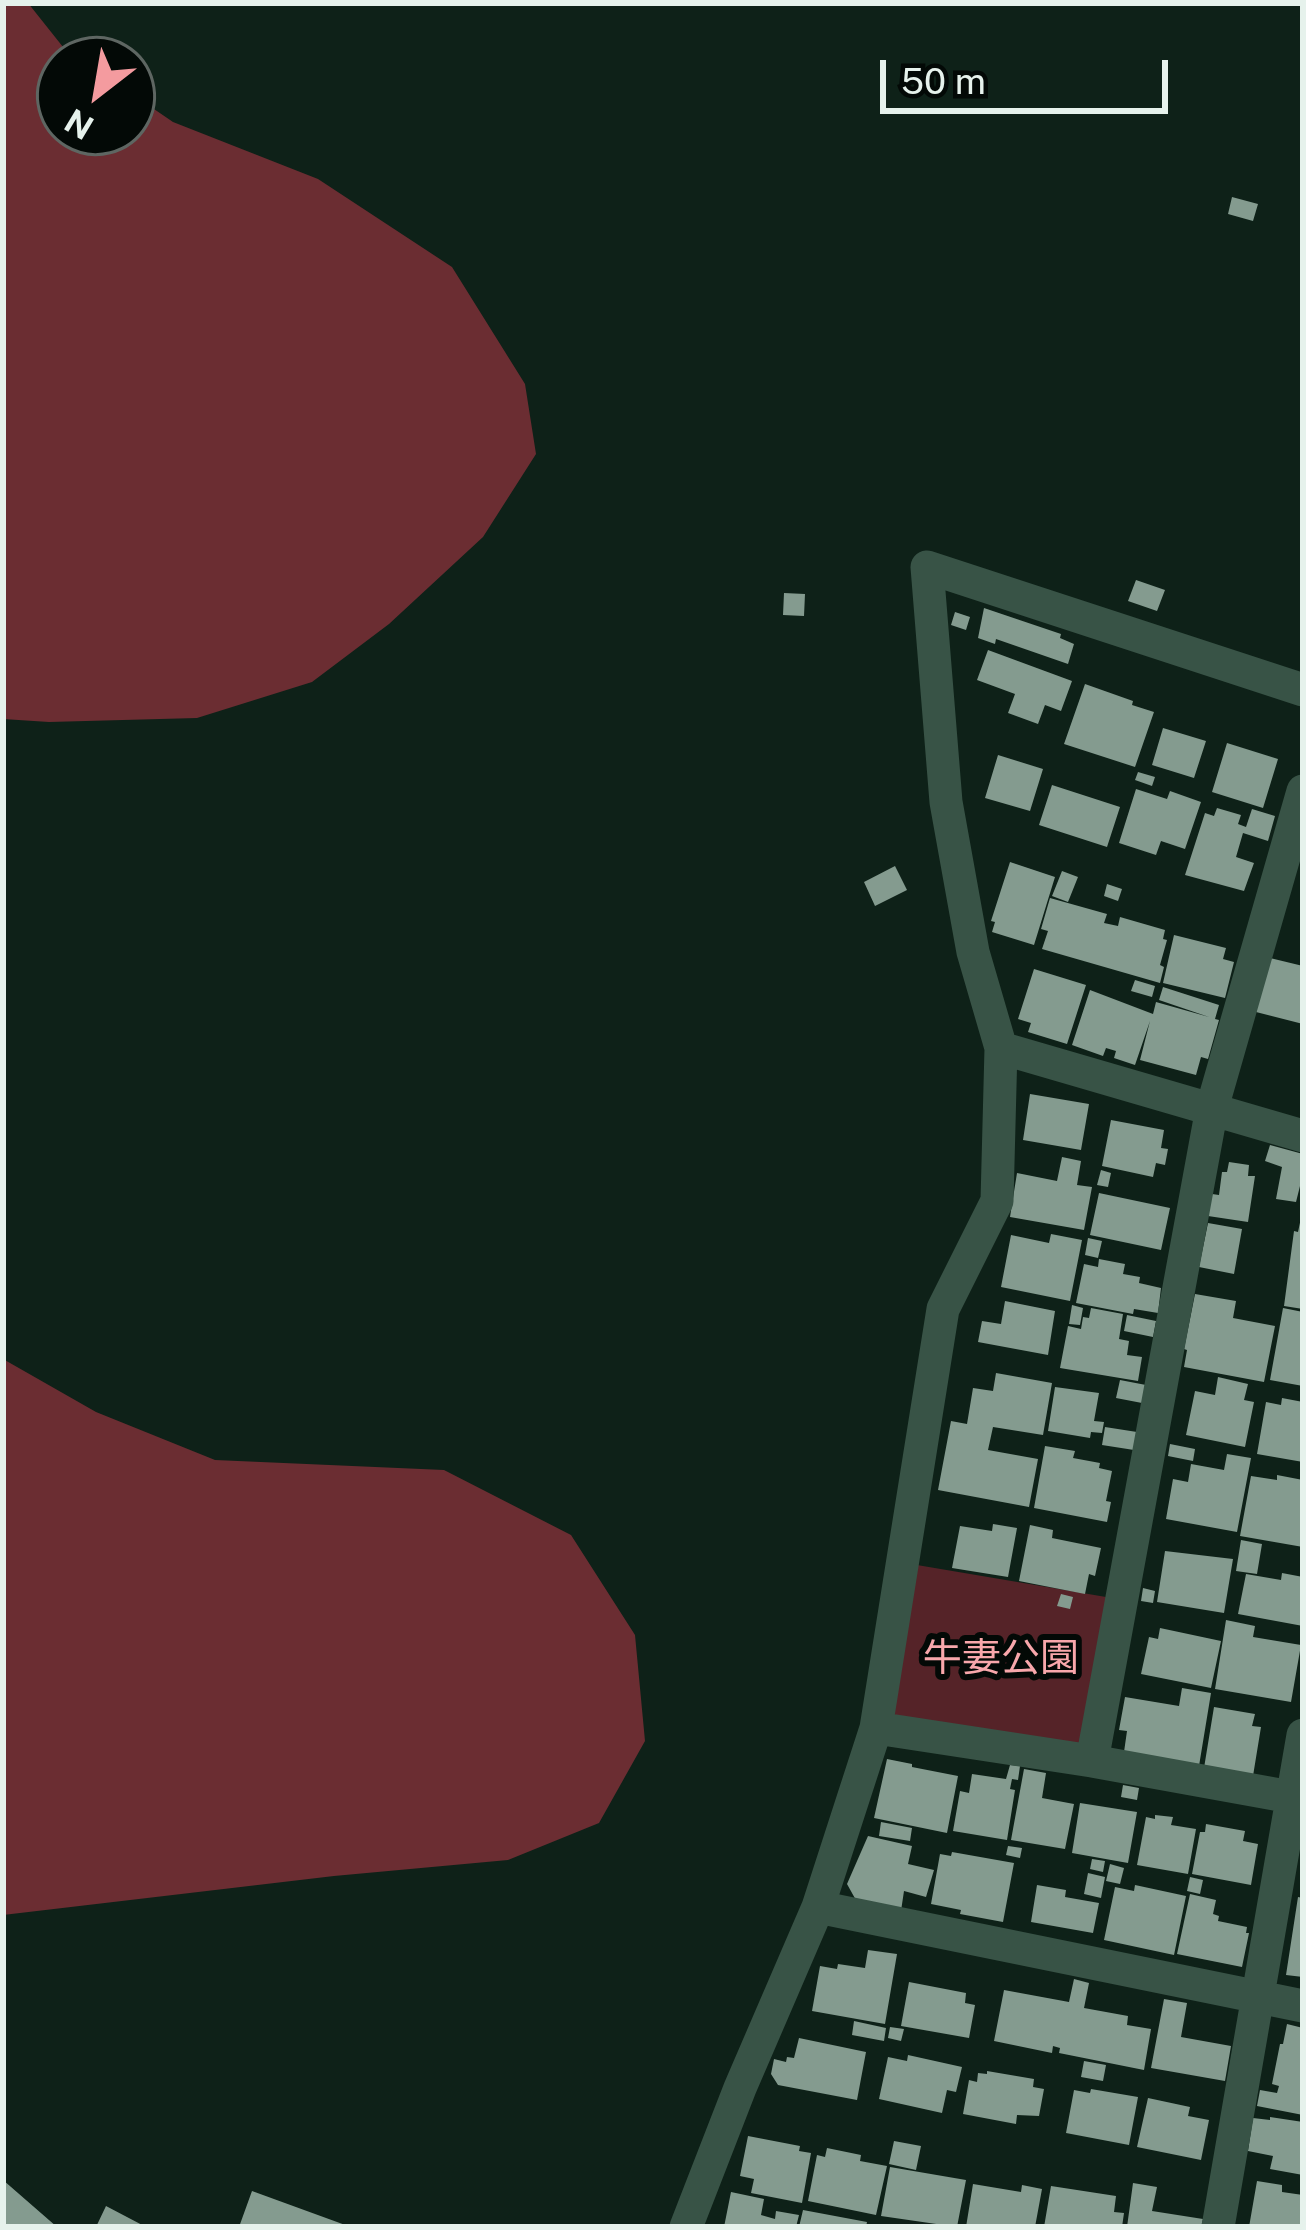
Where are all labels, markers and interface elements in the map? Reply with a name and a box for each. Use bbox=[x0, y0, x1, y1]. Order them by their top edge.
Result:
north arrow bbox=[36, 36, 156, 156]
scale bar bbox=[886, 36, 1174, 110]
text: 50 m bbox=[901, 60, 986, 102]
text: N bbox=[58, 101, 100, 147]
park label: 牛妻公園 bbox=[923, 1636, 1079, 1682]

